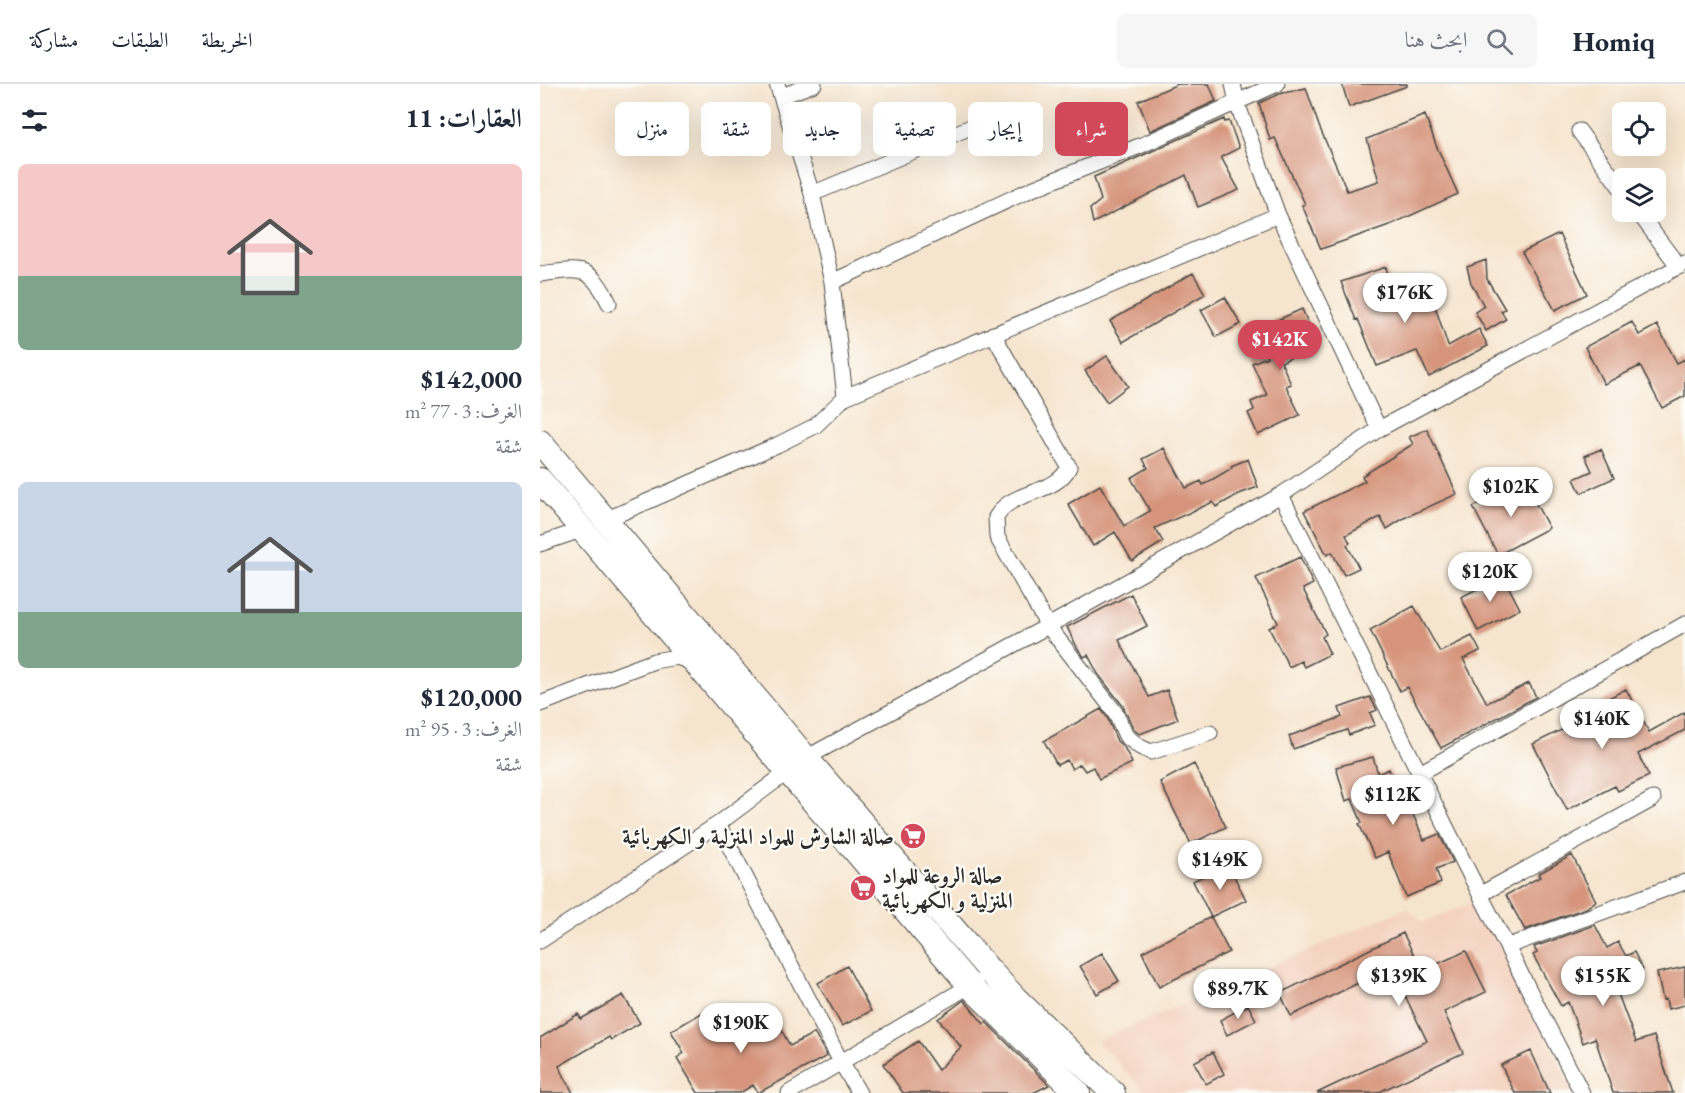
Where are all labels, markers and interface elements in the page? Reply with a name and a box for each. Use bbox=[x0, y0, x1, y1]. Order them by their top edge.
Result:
search box bbox=[1117, 14, 1537, 68]
text: Homiq bbox=[1573, 23, 1655, 59]
text: ابحث هنا bbox=[1405, 25, 1468, 54]
icon: search bbox=[1483, 25, 1516, 58]
text: مشاركة bbox=[30, 26, 78, 53]
text: الطبقات bbox=[111, 26, 168, 53]
text: الخريطة bbox=[201, 26, 253, 53]
text: العقارات: 11 bbox=[405, 101, 522, 135]
chip: منزل bbox=[615, 102, 689, 156]
chip: شقة bbox=[701, 102, 771, 156]
chip: جديد bbox=[783, 102, 861, 156]
chip: تصفية bbox=[873, 102, 956, 156]
chip: إيجار bbox=[968, 102, 1043, 156]
chip: شراء bbox=[1055, 102, 1128, 156]
map controls bbox=[1612, 102, 1666, 222]
button: locate bbox=[1612, 102, 1666, 156]
icon: filters bbox=[18, 104, 51, 137]
button: layers bbox=[1612, 168, 1666, 222]
icon: home bbox=[216, 203, 324, 311]
pin: $176K bbox=[1363, 273, 1447, 324]
text: $176K bbox=[1377, 279, 1433, 305]
pin: $142K bbox=[1238, 320, 1322, 371]
text: $142K bbox=[1252, 326, 1308, 352]
text: $142,000 bbox=[421, 362, 522, 396]
text: الغرف: 3 · 77 m² bbox=[405, 398, 522, 424]
text: شقة bbox=[496, 433, 522, 459]
pin: $102K bbox=[1469, 467, 1553, 518]
text: $102K bbox=[1483, 473, 1539, 499]
icon: home bbox=[216, 521, 324, 629]
pin: $120K bbox=[1448, 552, 1532, 603]
text: $120K bbox=[1462, 558, 1518, 584]
text: $120,000 bbox=[421, 680, 522, 714]
pin: $140K bbox=[1560, 699, 1644, 750]
text: $140K bbox=[1574, 705, 1630, 731]
text: الغرف: 3 · 95 m² bbox=[405, 716, 522, 742]
text: شقة bbox=[496, 751, 522, 777]
pin: $112K bbox=[1351, 775, 1435, 826]
text: $112K bbox=[1365, 781, 1421, 807]
supermarket icon: صالة الشاوش للمواد المنزلية و الكهربائية bbox=[898, 821, 928, 851]
place label: صالة الشاوش للمواد المنزلية و الكهربائية bbox=[622, 822, 894, 851]
pin: $149K bbox=[1178, 840, 1262, 891]
text: $149K bbox=[1192, 846, 1248, 872]
place label: صالة الروعة للمواد المنزلية و الكهربائية bbox=[882, 861, 1013, 915]
supermarket icon: صالة الروعة للمواد المنزلية و الكهربائية bbox=[848, 873, 878, 903]
pin: $139K bbox=[1357, 956, 1441, 1007]
pin: $155K bbox=[1561, 956, 1645, 1007]
text: $139K bbox=[1371, 962, 1427, 988]
text: $155K bbox=[1575, 962, 1631, 988]
pin: $89.7K bbox=[1189, 969, 1287, 1020]
text: $89.7K bbox=[1207, 975, 1269, 1001]
pin: $190K bbox=[699, 1003, 783, 1054]
text: $190K bbox=[713, 1009, 769, 1035]

